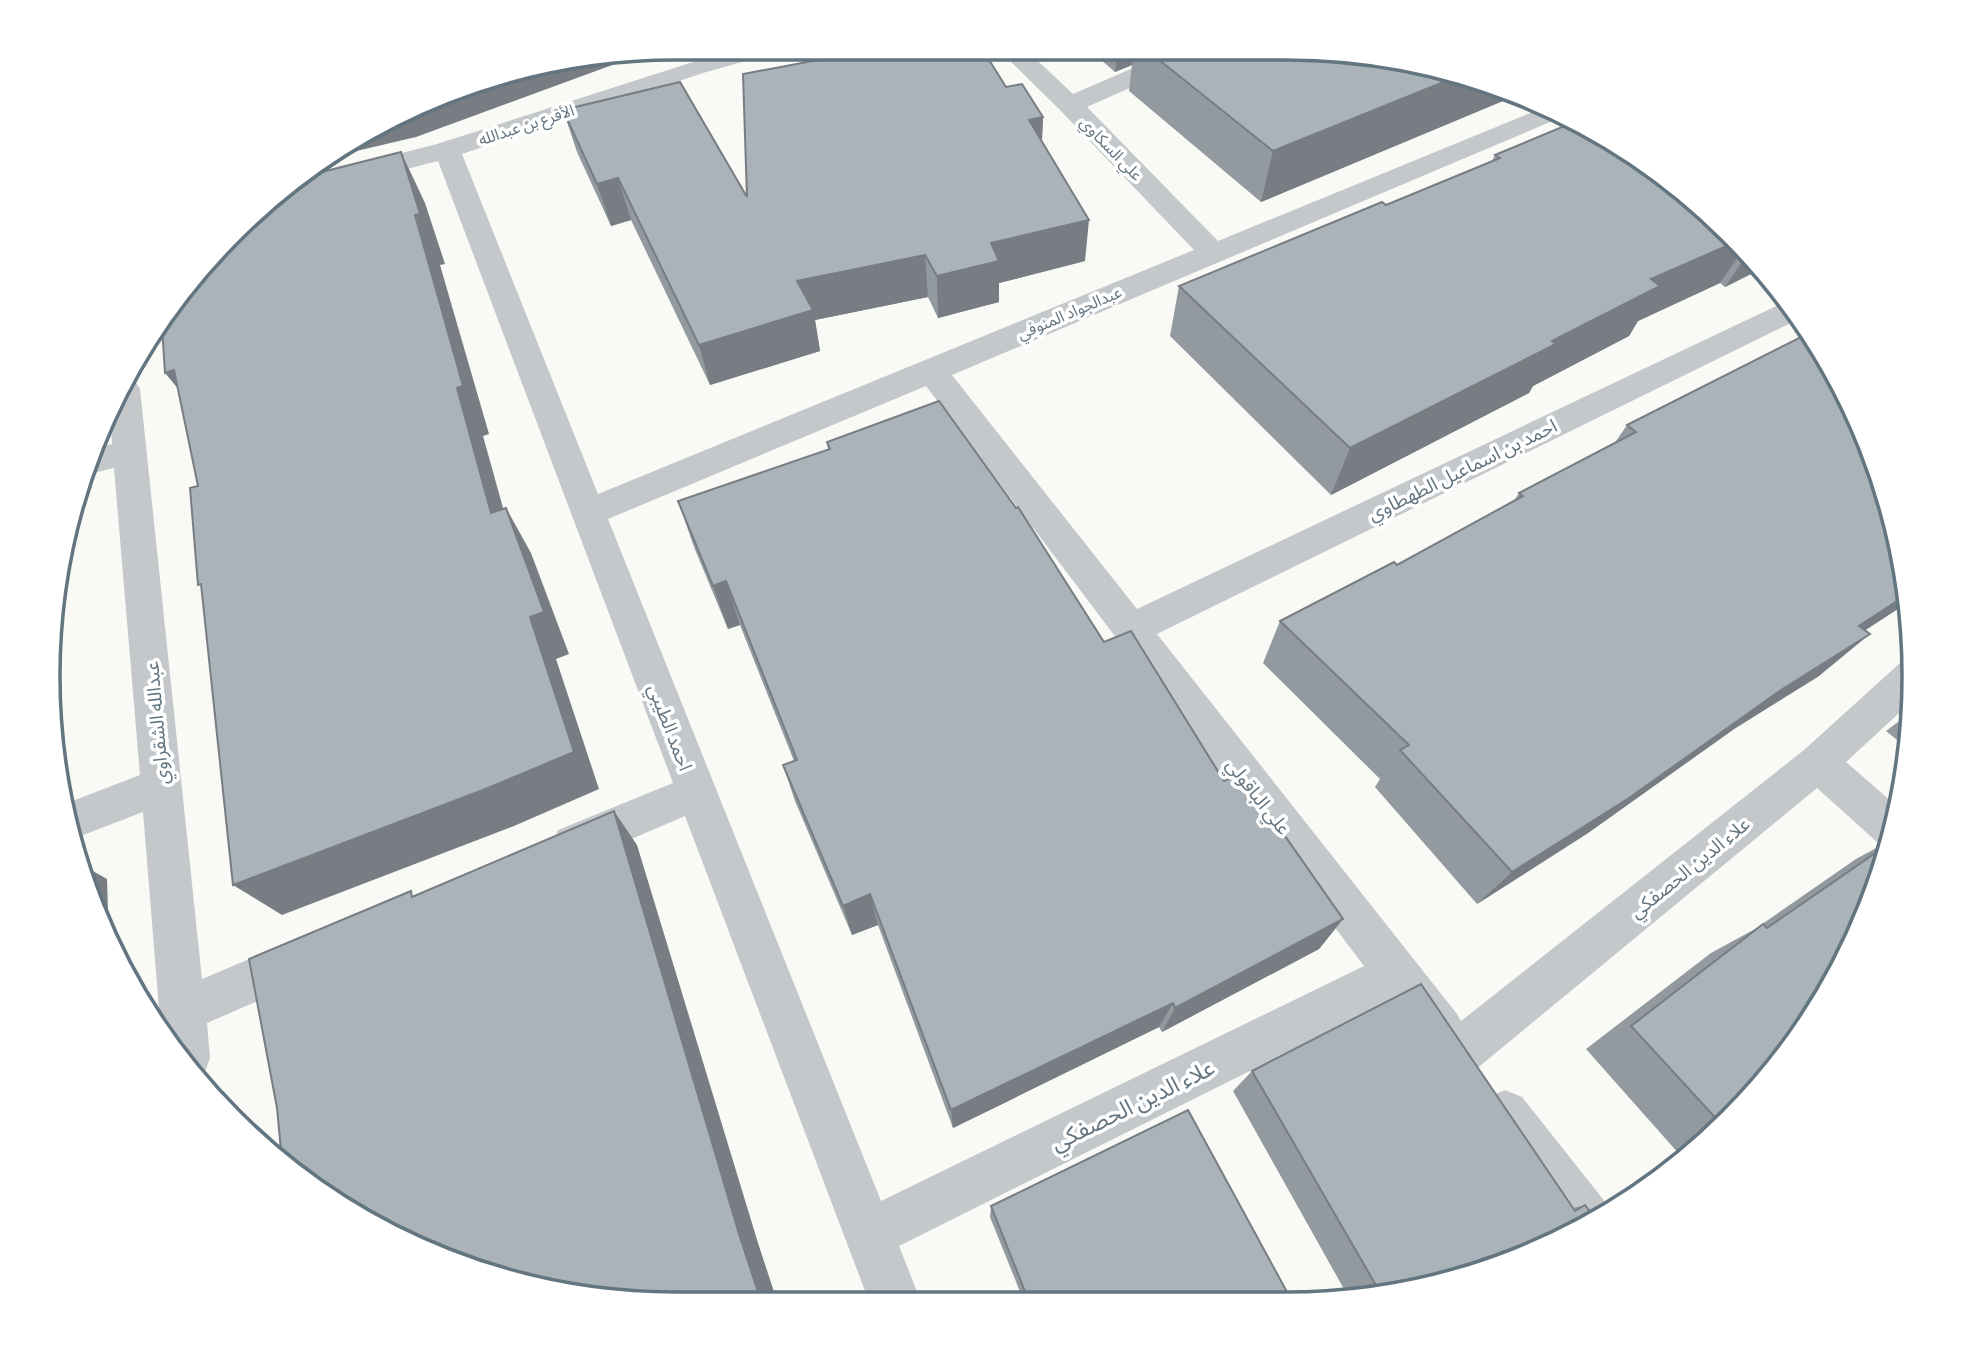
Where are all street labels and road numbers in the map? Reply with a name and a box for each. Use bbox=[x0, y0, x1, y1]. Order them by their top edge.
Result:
street label: الأقرع بن عبدالله bbox=[476, 100, 577, 152]
street label: علي السكاوي bbox=[1074, 112, 1147, 186]
street label: عبدالجواد المنوفي bbox=[1014, 281, 1125, 346]
street label: احمد بن اسماعيل الطهطاوي bbox=[1364, 413, 1562, 529]
street label: عبدالله الشقراوي bbox=[139, 660, 177, 786]
street label: احمد الطيبي bbox=[640, 680, 698, 775]
street label: علي الباقولي bbox=[1219, 753, 1296, 842]
street label: علاء الدين الحصفكي bbox=[1624, 812, 1756, 926]
street label: علاء الدين الحصفكي bbox=[1045, 1052, 1220, 1160]

